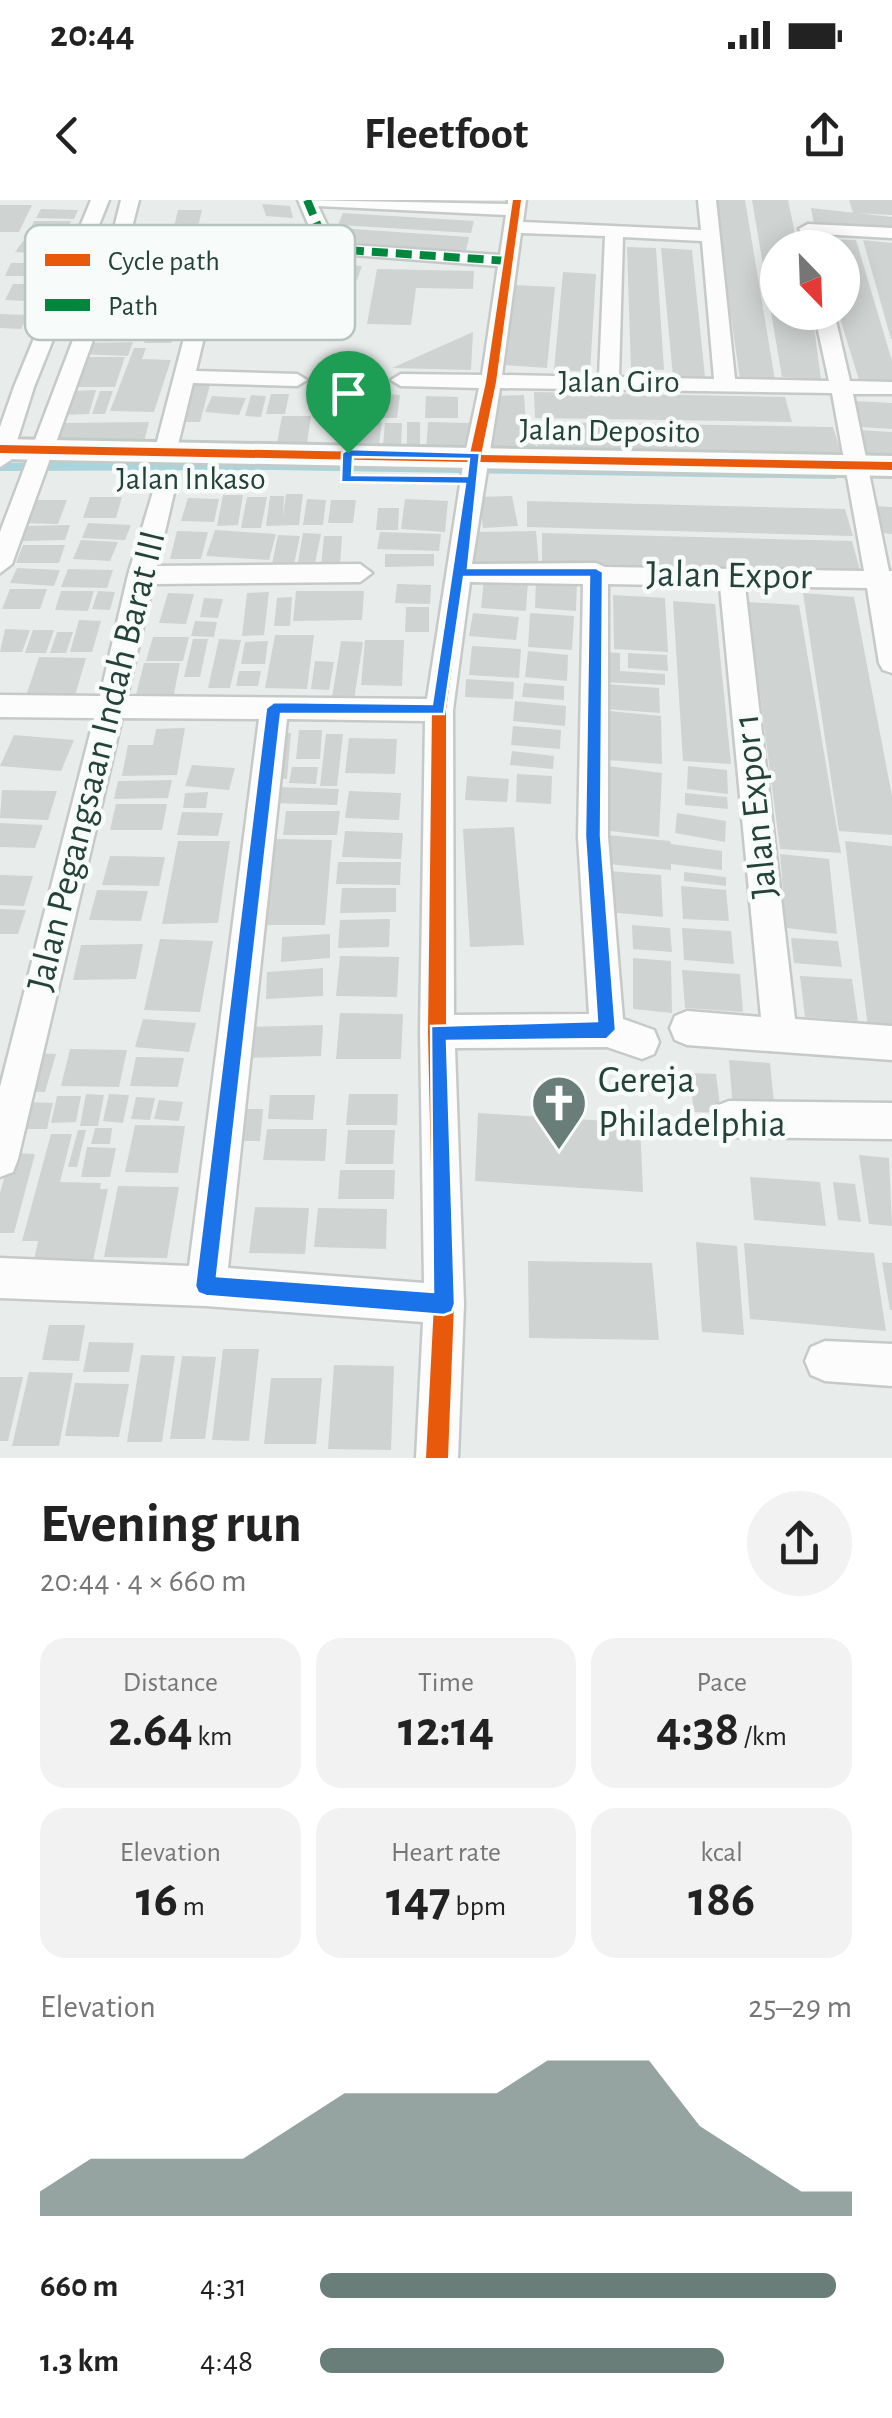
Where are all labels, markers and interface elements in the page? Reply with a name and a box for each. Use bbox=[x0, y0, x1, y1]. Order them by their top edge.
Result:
text: 20:44 bbox=[50, 16, 135, 54]
icon: back bbox=[40, 108, 95, 163]
icon: share bbox=[797, 108, 852, 163]
text: Fleetfoot bbox=[364, 112, 528, 157]
legend bbox=[25, 225, 355, 340]
north arrow bbox=[760, 230, 860, 330]
map controls bbox=[760, 230, 860, 330]
text: Cycle path bbox=[108, 248, 220, 276]
text: Path bbox=[108, 293, 158, 321]
pin bbox=[306, 351, 391, 454]
icon: arrive bbox=[321, 366, 376, 421]
street label: Jalan Giro bbox=[558, 366, 680, 398]
street label: Jalan Deposito bbox=[519, 413, 701, 449]
street label: Jalan Inkaso bbox=[116, 463, 266, 495]
street label: Jalan Pegangsaan Indah Barat III bbox=[21, 527, 173, 995]
street label: Jalan Expor bbox=[646, 556, 813, 596]
street label: Jalan Expor 1 bbox=[727, 712, 785, 900]
place label: Gereja Philadelphia bbox=[598, 1062, 786, 1144]
church icon: Gereja Philadelphia bbox=[529, 1073, 589, 1152]
button: share bbox=[747, 1491, 852, 1596]
text: Evening run bbox=[40, 1497, 302, 1552]
text: 20:44 · 4 × 660 m bbox=[40, 1565, 247, 1597]
text: Distance bbox=[123, 1669, 218, 1697]
text: Time bbox=[418, 1669, 474, 1697]
text: Pace bbox=[696, 1669, 747, 1697]
text: 2.64 bbox=[108, 1705, 193, 1755]
text: 12:14 bbox=[398, 1705, 494, 1755]
text: 4:38 bbox=[656, 1705, 739, 1755]
text: km bbox=[193, 1723, 232, 1751]
text: /km bbox=[739, 1723, 787, 1751]
text: Elevation bbox=[120, 1839, 221, 1867]
text: Heart rate bbox=[391, 1839, 501, 1867]
text: kcal bbox=[700, 1839, 743, 1867]
text: 16 bbox=[136, 1875, 178, 1925]
text: 147 bbox=[386, 1875, 451, 1925]
text: 186 bbox=[688, 1875, 755, 1925]
text: m bbox=[178, 1893, 205, 1921]
text: bpm bbox=[451, 1893, 506, 1921]
text: Elevation bbox=[40, 1991, 156, 2023]
text: 25–29 m bbox=[748, 1991, 852, 2023]
text: 660 m bbox=[40, 2270, 118, 2302]
text: 4:31 bbox=[200, 2270, 247, 2302]
text: 1.3 km bbox=[40, 2345, 119, 2377]
text: 4:48 bbox=[200, 2345, 253, 2377]

